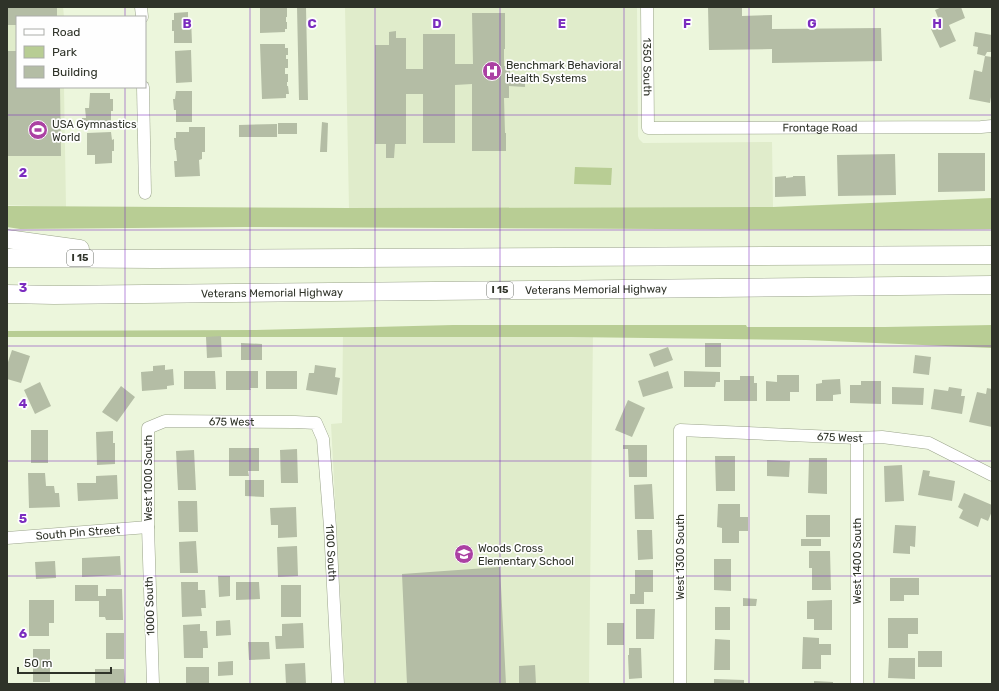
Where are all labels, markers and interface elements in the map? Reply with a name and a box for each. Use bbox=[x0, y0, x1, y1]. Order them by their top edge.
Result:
legend bbox=[16, 16, 146, 88]
text: B bbox=[182, 16, 192, 31]
text: C bbox=[307, 16, 317, 31]
text: D bbox=[432, 16, 442, 31]
text: E bbox=[558, 16, 566, 31]
text: F bbox=[683, 16, 691, 31]
text: G bbox=[807, 16, 817, 31]
text: H bbox=[932, 16, 942, 31]
text: Road bbox=[52, 25, 80, 39]
street label: 1350 South bbox=[641, 38, 654, 96]
text: Park bbox=[52, 45, 78, 59]
place label: Benchmark Behavioral Health Systems bbox=[506, 59, 621, 85]
hospital icon: Benchmark Behavioral Health Systems bbox=[481, 60, 503, 82]
text: Building bbox=[52, 65, 98, 79]
place label: USA Gymnastics World bbox=[52, 118, 137, 144]
sports icon: USA Gymnastics World bbox=[27, 119, 49, 141]
street label: Frontage Road bbox=[782, 121, 858, 134]
text: 2 bbox=[19, 165, 27, 180]
road number: I 15 bbox=[67, 250, 93, 266]
text: 3 bbox=[19, 280, 28, 295]
road number: I 15 bbox=[487, 282, 513, 298]
street label: Veterans Memorial Highway bbox=[525, 282, 667, 296]
street label: Veterans Memorial Highway bbox=[201, 285, 343, 300]
text: 4 bbox=[19, 396, 28, 411]
street label: 675 West bbox=[209, 415, 255, 428]
street label: 675 West bbox=[817, 430, 864, 445]
street label: West 1000 South bbox=[142, 435, 155, 521]
text: 5 bbox=[19, 511, 27, 526]
street label: West 1300 South bbox=[674, 514, 687, 600]
street label: West 1400 South bbox=[851, 518, 864, 604]
street label: South Pin Street bbox=[35, 523, 121, 542]
street label: 1100 South bbox=[323, 524, 339, 582]
place label: Woods Cross Elementary School bbox=[478, 542, 574, 568]
school or university icon: Woods Cross Elementary School bbox=[453, 543, 475, 565]
street label: 1000 South bbox=[142, 576, 158, 636]
text: 6 bbox=[19, 626, 28, 641]
scale bar bbox=[18, 649, 111, 675]
text: 50 m bbox=[24, 656, 52, 670]

